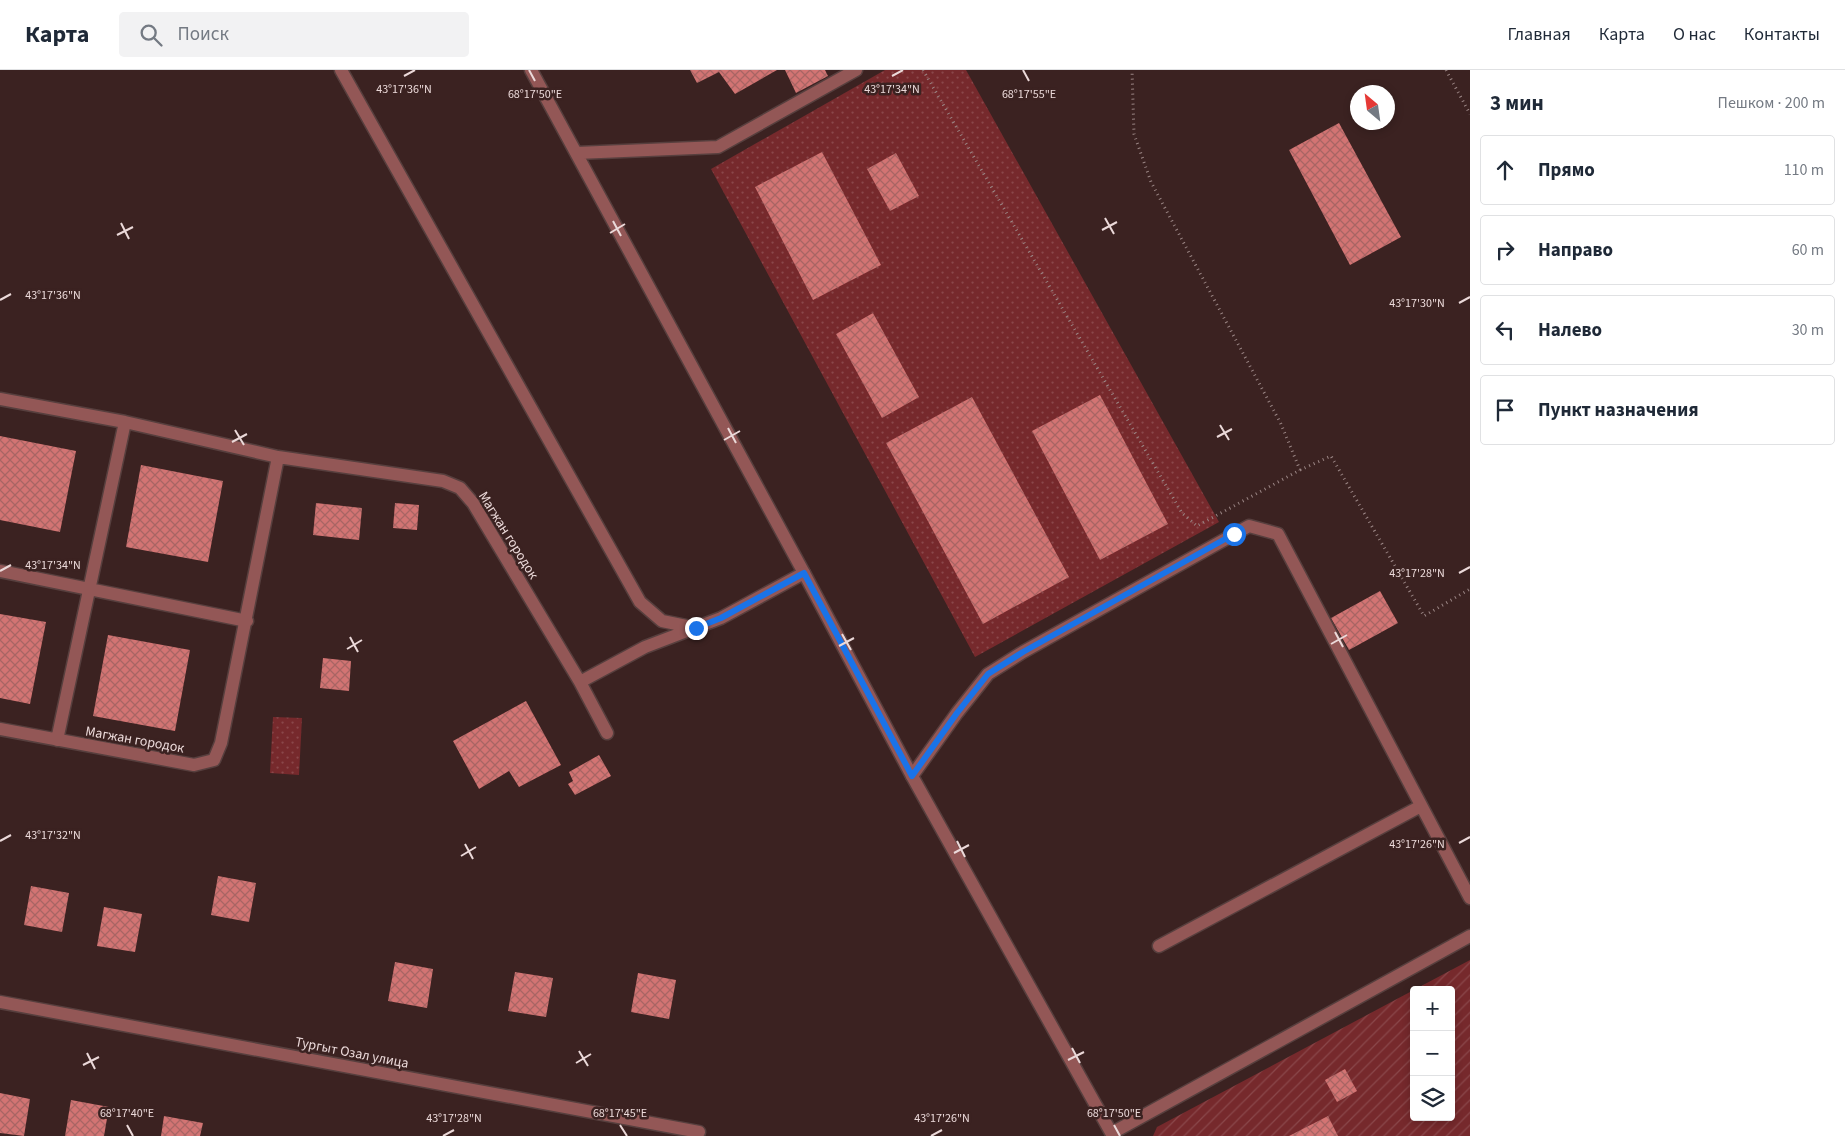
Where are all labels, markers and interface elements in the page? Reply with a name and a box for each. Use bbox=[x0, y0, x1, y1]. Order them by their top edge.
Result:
search box bbox=[119, 12, 469, 57]
text: Карта bbox=[25, 17, 89, 52]
icon: search bbox=[137, 21, 165, 49]
text: Поиск bbox=[177, 21, 229, 48]
text: Главная bbox=[1508, 22, 1571, 47]
text: Карта bbox=[1599, 22, 1645, 47]
text: О нас bbox=[1673, 22, 1716, 47]
text: Контакты bbox=[1744, 22, 1820, 47]
text: 43°17'36"N bbox=[376, 81, 432, 98]
text: 43°17'34"N bbox=[864, 81, 920, 98]
north arrow bbox=[1350, 85, 1395, 130]
text: 68°17'50"E bbox=[508, 86, 562, 103]
text: 68°17'55"E bbox=[1002, 86, 1056, 103]
text: 3 мин bbox=[1490, 88, 1544, 118]
text: Пешком · 200 m bbox=[1718, 92, 1825, 114]
icon: ahead bbox=[1491, 156, 1519, 184]
text: Прямо bbox=[1538, 157, 1595, 184]
text: 110 m bbox=[1784, 159, 1824, 181]
icon: right bbox=[1491, 236, 1519, 264]
text: Направо bbox=[1538, 237, 1613, 264]
text: 60 m bbox=[1792, 239, 1824, 261]
text: 43°17'36"N bbox=[25, 287, 81, 304]
text: 43°17'30"N bbox=[1389, 295, 1445, 312]
icon: left bbox=[1491, 316, 1519, 344]
text: Налево bbox=[1538, 317, 1602, 344]
text: 30 m bbox=[1792, 319, 1824, 341]
icon: arrive bbox=[1491, 396, 1519, 424]
text: Пункт назначения bbox=[1538, 397, 1699, 424]
street label: Магжан городок bbox=[473, 488, 543, 583]
route start bbox=[1223, 523, 1246, 546]
text: 43°17'34"N bbox=[25, 557, 81, 574]
text: 43°17'28"N bbox=[1389, 565, 1445, 582]
route end bbox=[685, 617, 708, 640]
street label: Магжан городок bbox=[84, 721, 186, 759]
text: 43°17'32"N bbox=[25, 827, 81, 844]
text: 43°17'26"N bbox=[1389, 836, 1445, 853]
map controls bbox=[1410, 986, 1455, 1121]
button: + bbox=[1410, 986, 1455, 1031]
button: − bbox=[1410, 1031, 1455, 1076]
street label: Тургыт Озал улица bbox=[293, 1032, 410, 1074]
button: layers bbox=[1410, 1076, 1455, 1121]
text: 68°17'40"E bbox=[100, 1105, 154, 1122]
text: 68°17'45"E bbox=[593, 1105, 647, 1122]
text: 68°17'50"E bbox=[1087, 1105, 1141, 1122]
text: 43°17'28"N bbox=[426, 1110, 482, 1127]
text: 43°17'26"N bbox=[914, 1110, 970, 1127]

